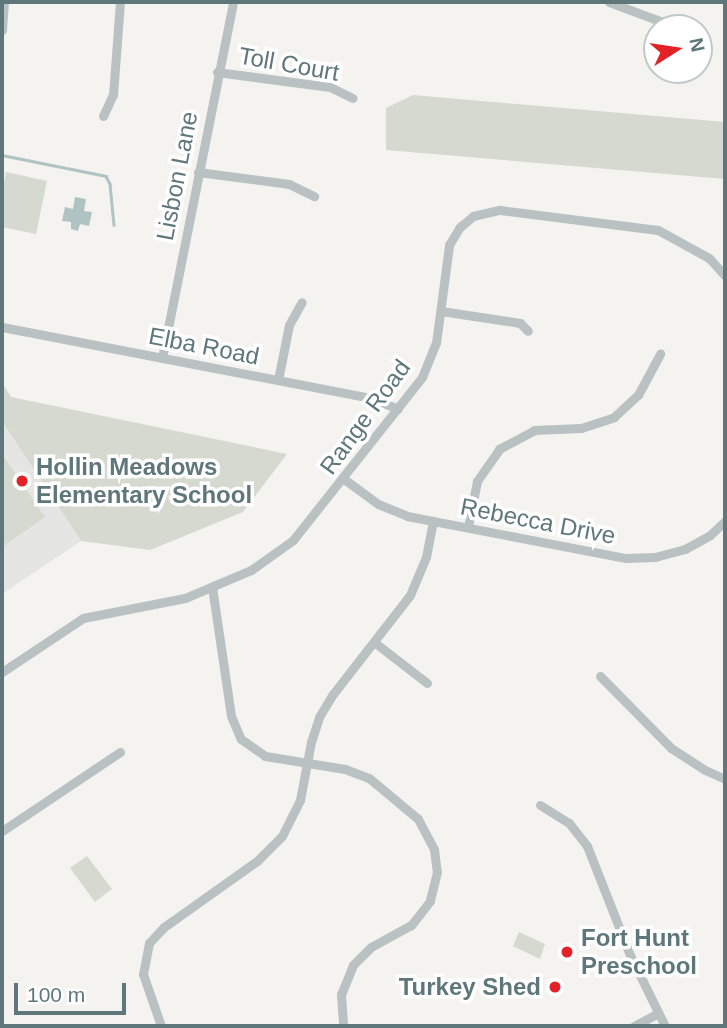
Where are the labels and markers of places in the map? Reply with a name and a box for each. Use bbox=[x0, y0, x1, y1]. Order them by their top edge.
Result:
place label: Hollin Meadows Elementary School bbox=[36, 453, 252, 509]
marker: Hollin Meadows Elementary School bbox=[14, 473, 30, 489]
place label: Fort Hunt Preschool bbox=[581, 924, 697, 980]
marker: Fort Hunt Preschool bbox=[559, 944, 575, 960]
place label: Turkey Shed bbox=[399, 973, 541, 1001]
marker: Turkey Shed bbox=[547, 979, 563, 995]

